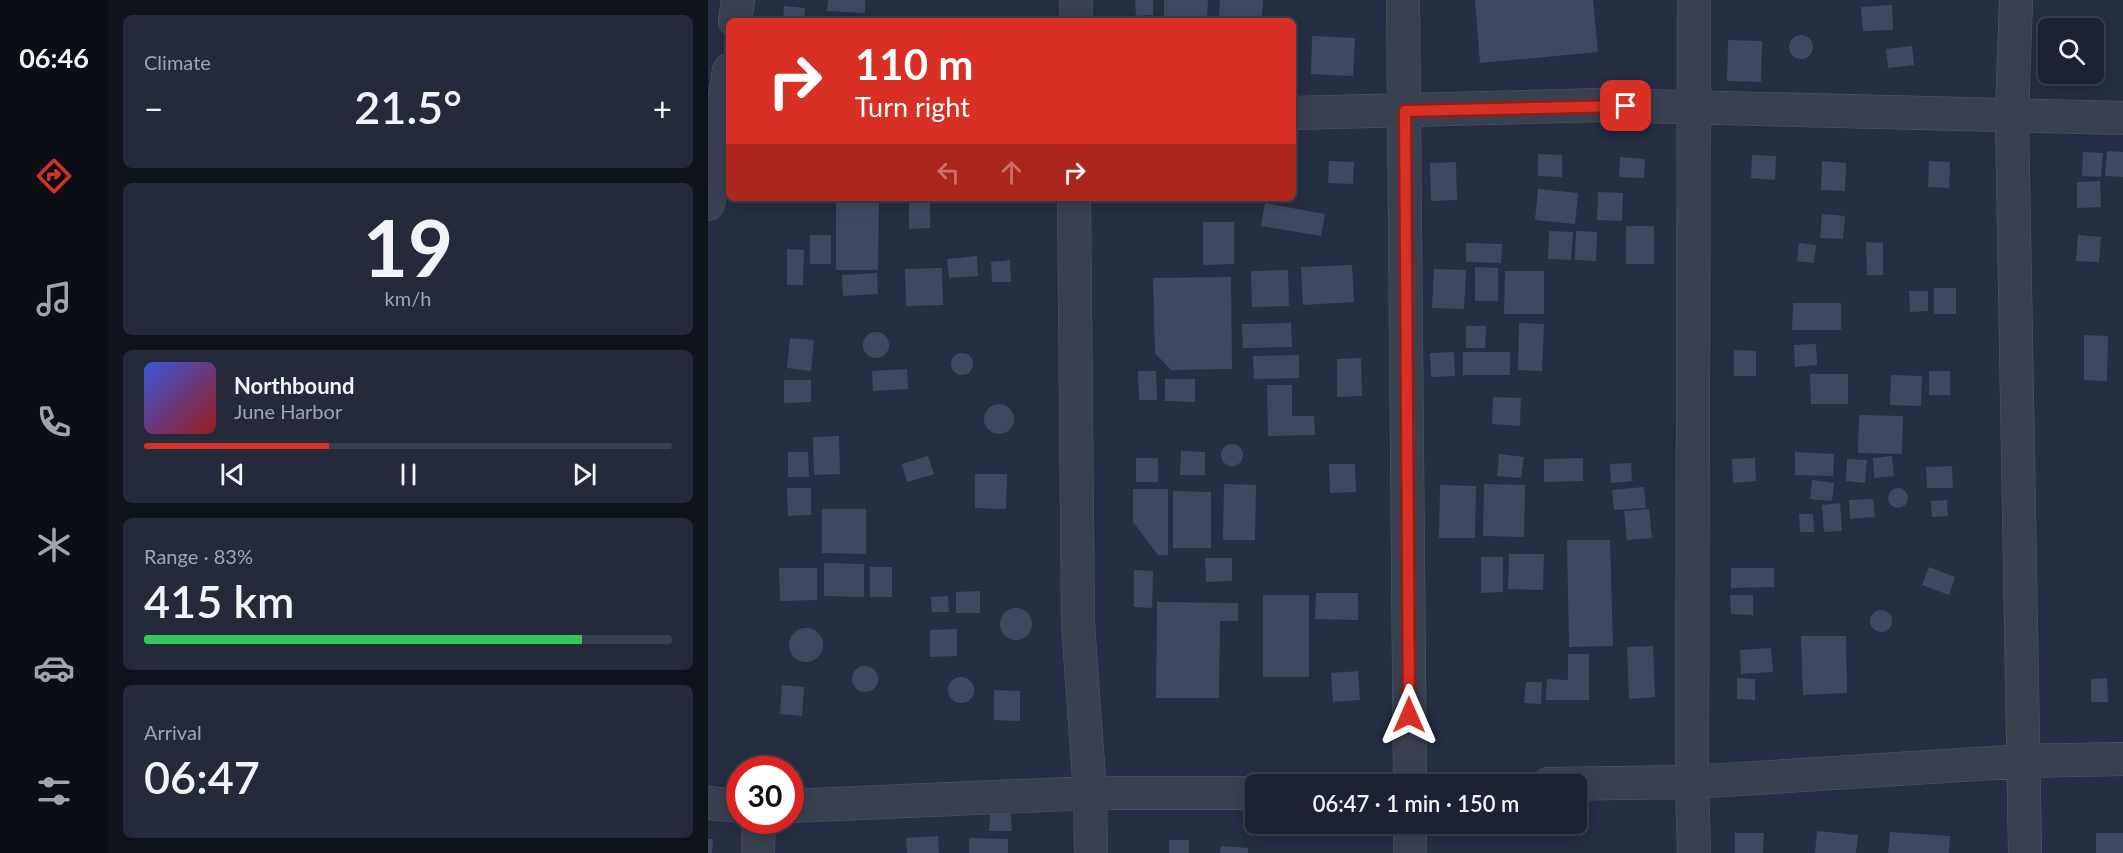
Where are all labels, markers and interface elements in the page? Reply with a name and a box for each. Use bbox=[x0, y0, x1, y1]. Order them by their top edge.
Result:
map controls bbox=[2038, 18, 2104, 84]
button: search bbox=[2038, 18, 2104, 84]
text: 110 m bbox=[855, 39, 973, 89]
text: 06:46 bbox=[19, 41, 89, 74]
icon: right bbox=[756, 42, 834, 120]
text: Climate bbox=[144, 50, 211, 74]
text: 21.5° bbox=[354, 80, 462, 134]
pin bbox=[1600, 80, 1651, 131]
text: − bbox=[144, 88, 163, 128]
text: + bbox=[653, 88, 672, 128]
icon: arrive bbox=[1609, 89, 1642, 122]
text: Turn right bbox=[855, 90, 970, 123]
icon: directions bbox=[33, 155, 75, 197]
icon: left bbox=[932, 156, 965, 189]
icon: ahead bbox=[995, 156, 1028, 189]
icon: right bbox=[1058, 156, 1091, 189]
text: 19 bbox=[363, 200, 453, 294]
icon: music bbox=[33, 278, 75, 320]
text: km/h bbox=[385, 286, 431, 310]
text: Northbound bbox=[234, 372, 354, 399]
text: June Harbor bbox=[234, 399, 342, 423]
icon: phone bbox=[33, 401, 75, 443]
icon: previous bbox=[216, 458, 249, 491]
icon: pause bbox=[392, 458, 425, 491]
icon: next bbox=[568, 458, 601, 491]
icon: climate bbox=[33, 524, 75, 566]
text: Range · 83% bbox=[144, 544, 253, 568]
text: 415 km bbox=[144, 574, 294, 628]
icon: car bbox=[33, 647, 75, 689]
position arrow bbox=[1377, 683, 1441, 747]
text: Arrival bbox=[144, 720, 202, 744]
text: 06:47 bbox=[144, 750, 260, 804]
speed limit sign: 30 bbox=[726, 756, 804, 834]
icon: filters bbox=[33, 770, 75, 812]
text: 06:47 · 1 min · 150 m bbox=[1313, 790, 1519, 817]

